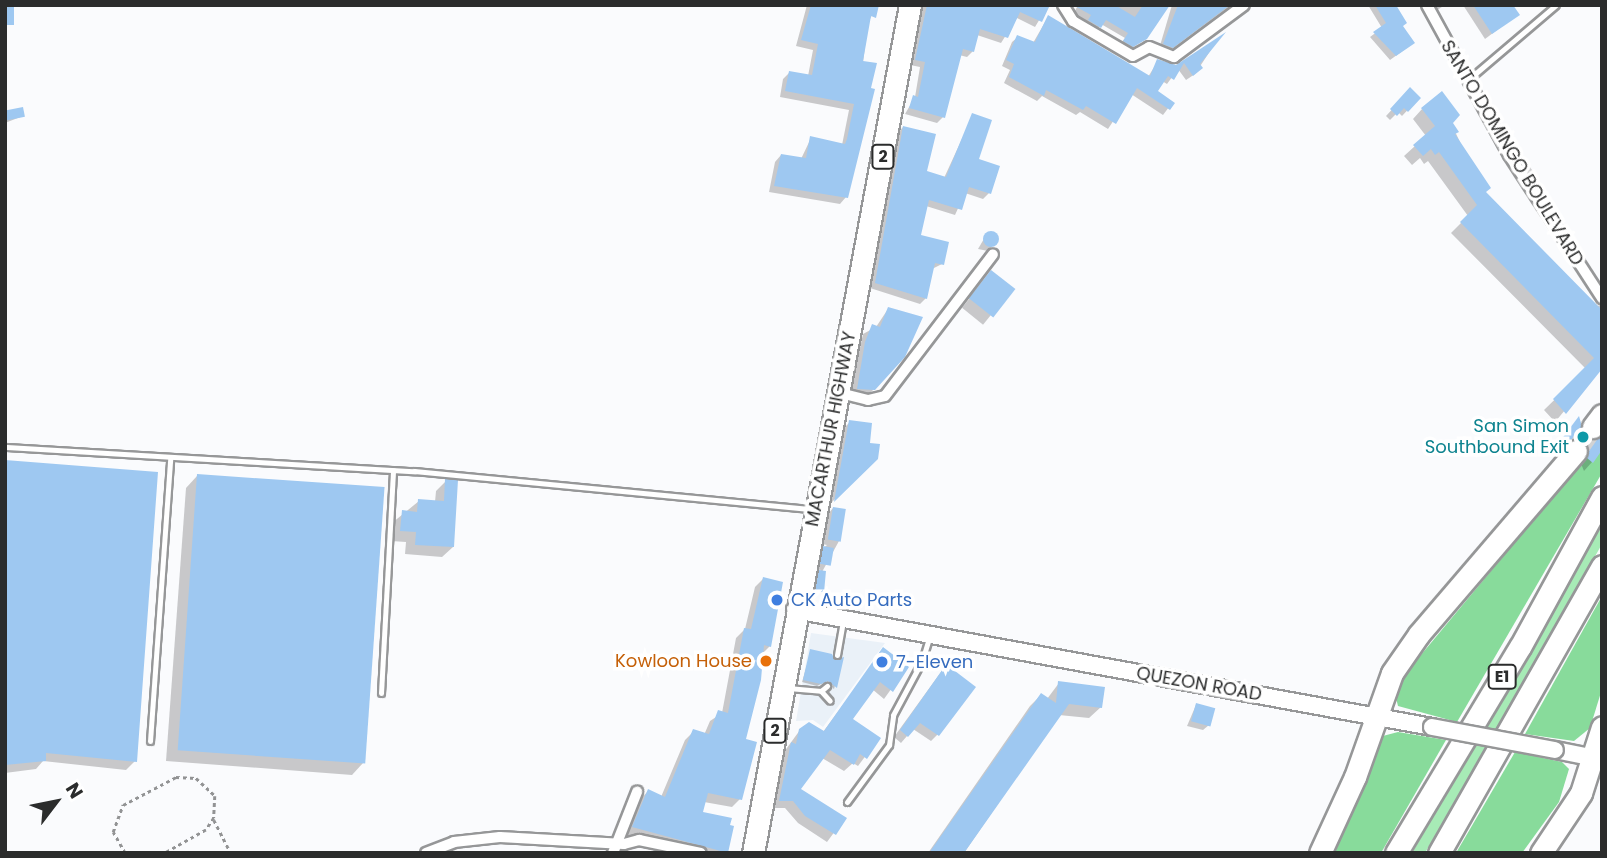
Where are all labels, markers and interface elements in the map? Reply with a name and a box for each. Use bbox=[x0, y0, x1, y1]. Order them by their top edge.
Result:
street label: SANTO DOMINGO BOULEVARD bbox=[1436, 37, 1588, 269]
road number: 2 bbox=[871, 144, 895, 169]
street label: MACARTHUR HIGHWAY bbox=[801, 330, 861, 528]
place label: San Simon Southbound Exit bbox=[1425, 416, 1569, 458]
marker: San Simon Southbound Exit bbox=[1575, 429, 1591, 445]
place label: CK Auto Parts bbox=[791, 589, 912, 611]
marker: CK Auto Parts bbox=[769, 592, 785, 608]
place label: Kowloon House bbox=[615, 650, 752, 672]
place label: 7-Eleven bbox=[896, 651, 973, 673]
marker: Kowloon House bbox=[758, 653, 774, 669]
marker: 7-Eleven bbox=[874, 654, 890, 670]
street label: QUEZON ROAD bbox=[1135, 662, 1263, 706]
road number: E1 bbox=[1486, 664, 1518, 690]
road number: 2 bbox=[763, 718, 787, 744]
north arrow bbox=[21, 767, 91, 837]
text: N bbox=[59, 777, 89, 804]

